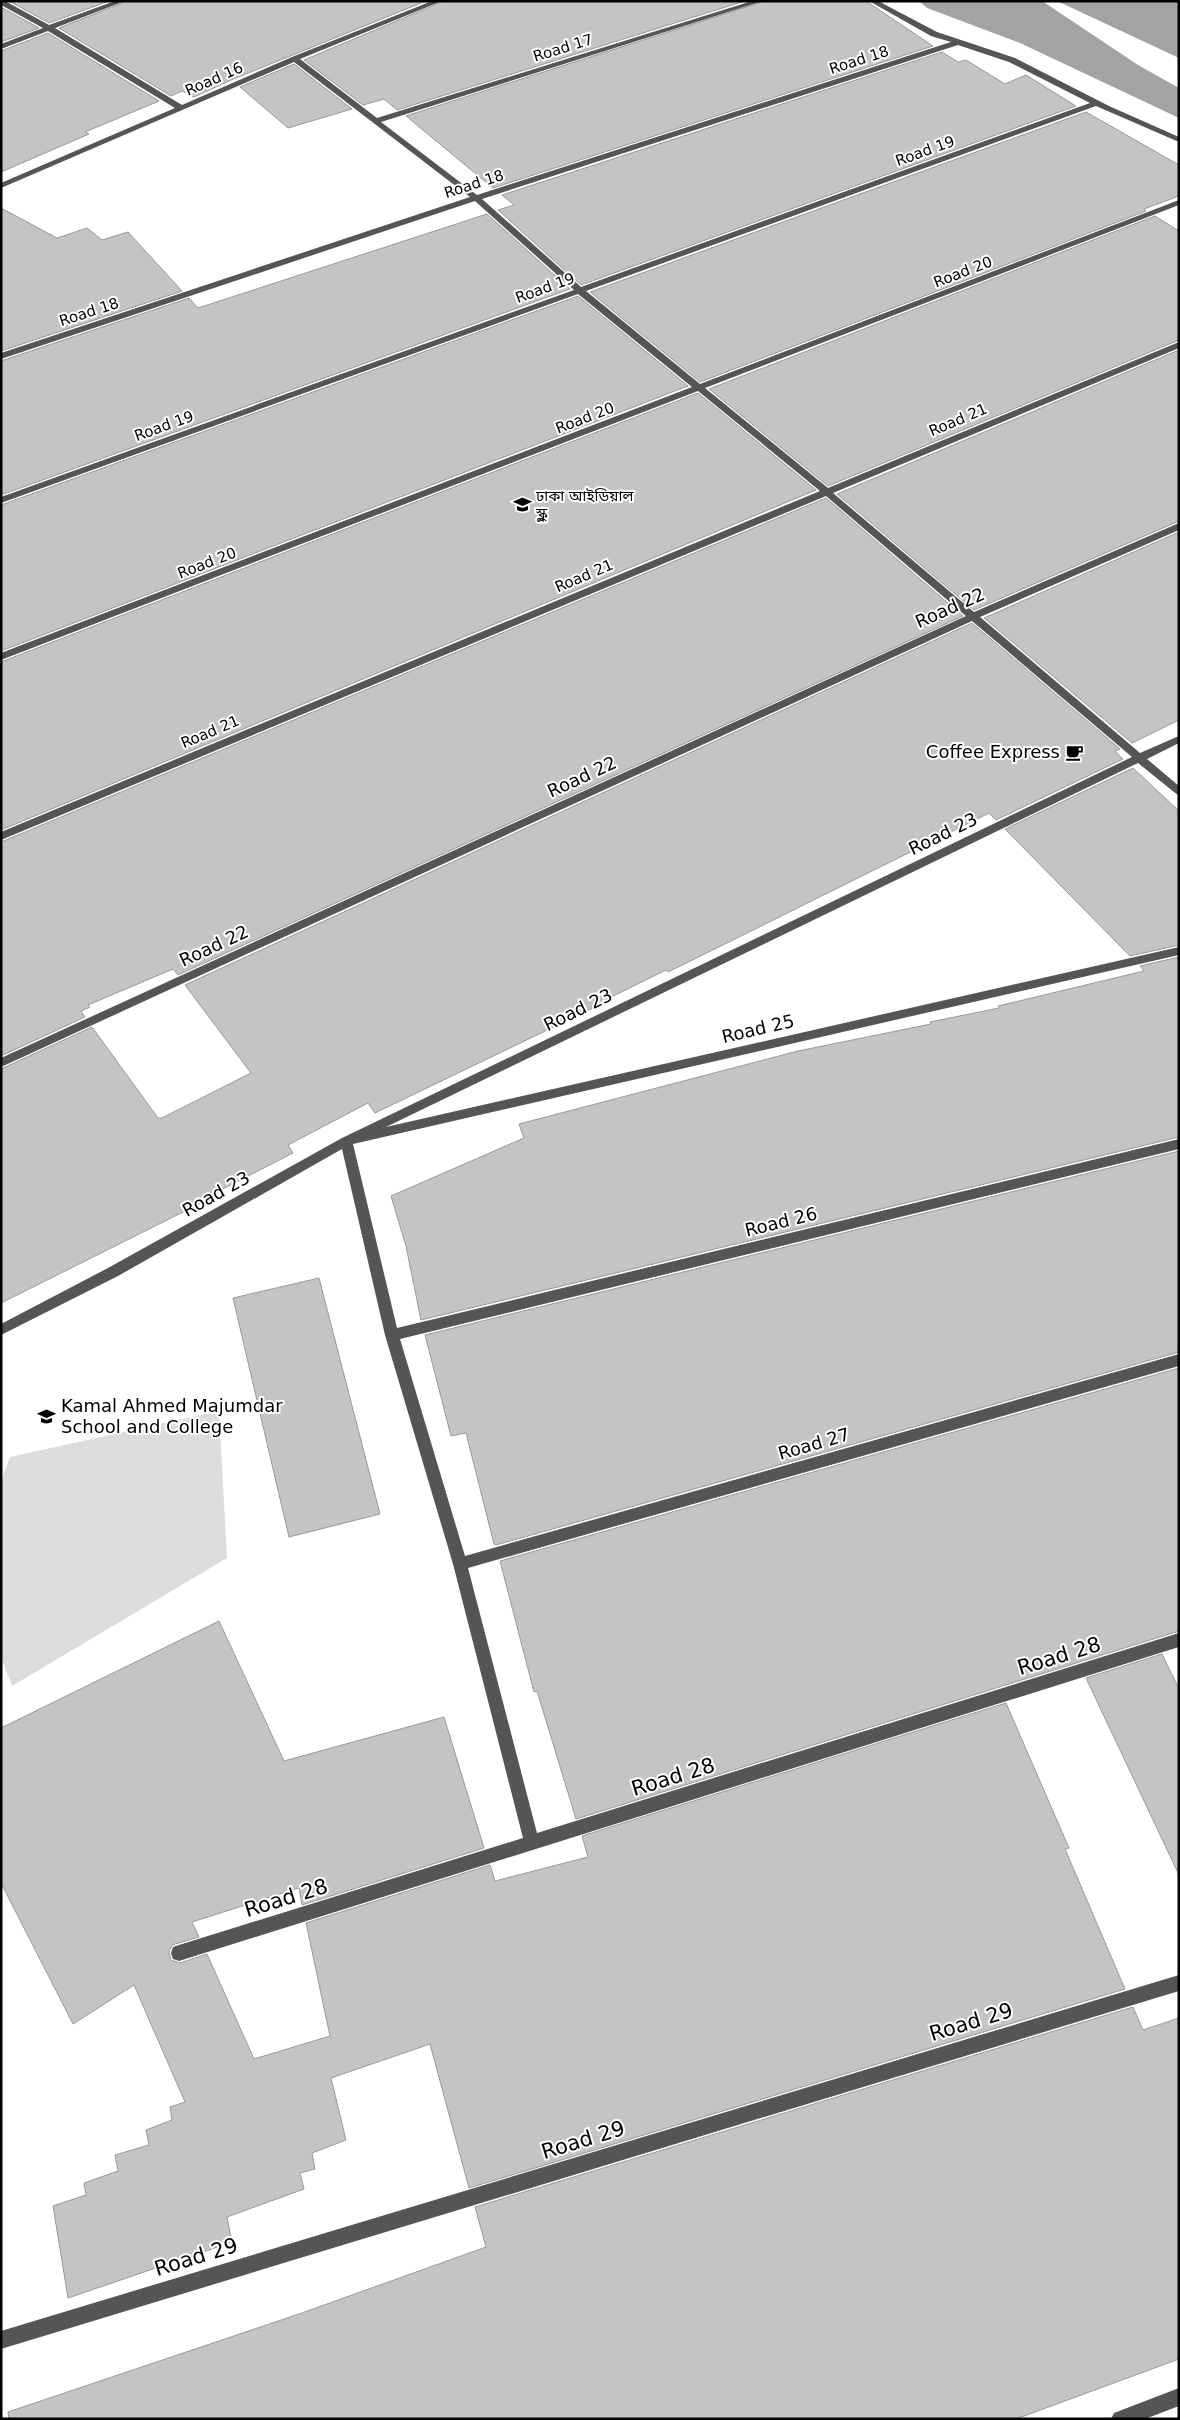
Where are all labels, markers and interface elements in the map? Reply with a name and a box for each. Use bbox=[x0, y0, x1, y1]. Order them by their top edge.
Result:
street label: Road 17 bbox=[531, 30, 595, 66]
street label: Road 18 bbox=[827, 42, 891, 78]
street label: Road 16 bbox=[182, 58, 246, 100]
street label: Road 19 bbox=[893, 132, 957, 170]
street label: Road 18 bbox=[442, 166, 506, 202]
street label: Road 20 bbox=[931, 253, 995, 291]
street label: Road 19 bbox=[513, 269, 577, 307]
street label: Road 18 bbox=[57, 294, 121, 330]
street label: Road 20 bbox=[553, 399, 617, 437]
street label: Road 21 bbox=[926, 400, 990, 440]
street label: Road 19 bbox=[132, 407, 196, 445]
place label: ঢাকা আইডিয়াল স্কুল bbox=[535, 487, 635, 522]
school or university icon: ঢাকা আইডিয়াল স্কুল bbox=[512, 495, 532, 515]
street label: Road 20 bbox=[175, 544, 239, 582]
street label: Road 21 bbox=[552, 556, 616, 596]
street label: Road 22 bbox=[912, 583, 988, 632]
street label: Road 21 bbox=[178, 712, 242, 752]
place label: Coffee Express bbox=[926, 741, 1060, 762]
cafe icon: Coffee Express bbox=[1064, 742, 1084, 762]
street label: Road 22 bbox=[544, 751, 620, 802]
street label: Road 23 bbox=[905, 808, 981, 859]
street label: Road 22 bbox=[176, 920, 252, 971]
street label: Road 23 bbox=[540, 984, 616, 1035]
street label: Road 25 bbox=[720, 1010, 796, 1047]
street label: Road 23 bbox=[178, 1166, 253, 1221]
street label: Road 26 bbox=[743, 1202, 819, 1241]
place label: Kamal Ahmed Majumdar School and College bbox=[61, 1395, 283, 1437]
school or university icon: Kamal Ahmed Majumdar School and College bbox=[37, 1406, 57, 1426]
street label: Road 27 bbox=[775, 1423, 852, 1464]
street label: Road 28 bbox=[1014, 1632, 1104, 1680]
street label: Road 28 bbox=[628, 1753, 718, 1801]
street label: Road 28 bbox=[241, 1874, 331, 1922]
street label: Road 29 bbox=[926, 1998, 1016, 2046]
street label: Road 29 bbox=[538, 2116, 628, 2164]
street label: Road 29 bbox=[151, 2233, 241, 2281]

